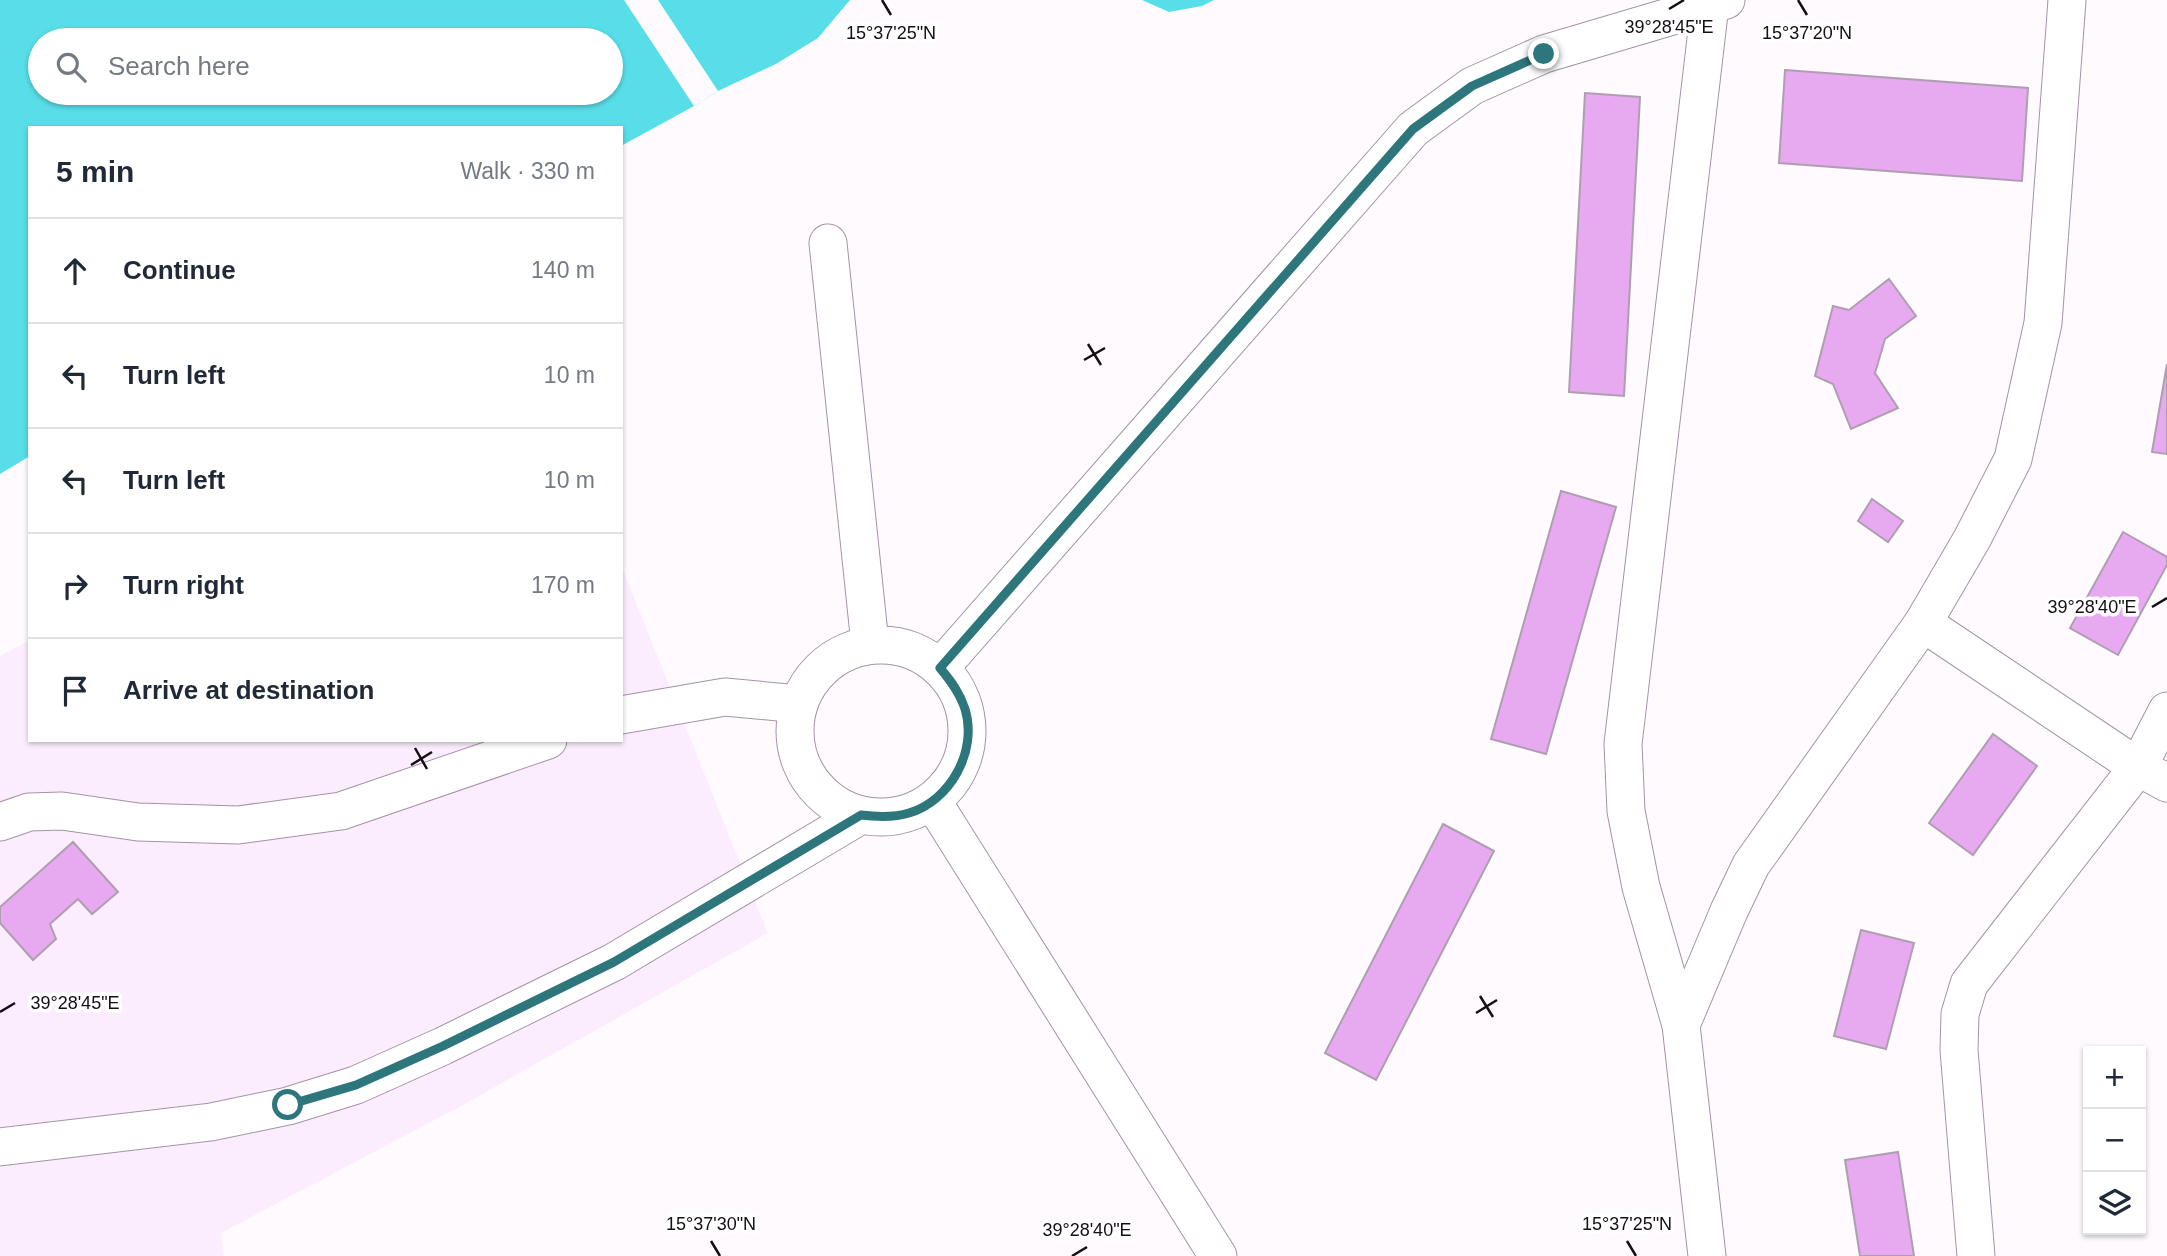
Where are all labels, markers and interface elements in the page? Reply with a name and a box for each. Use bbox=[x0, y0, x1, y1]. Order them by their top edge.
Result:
text: 39°28'45"E bbox=[1624, 17, 1714, 37]
text: 15°37'25"N bbox=[846, 23, 936, 43]
text: 15°37'20"N bbox=[1762, 23, 1852, 43]
search box bbox=[28, 28, 623, 105]
route end bbox=[1528, 38, 1559, 69]
icon: search bbox=[52, 48, 90, 86]
text: Search here bbox=[108, 51, 250, 81]
text: 5 min bbox=[56, 155, 134, 188]
text: Walk · 330 m bbox=[460, 158, 595, 184]
icon: ahead bbox=[56, 252, 94, 290]
text: Continue bbox=[123, 255, 236, 285]
text: 140 m bbox=[531, 257, 595, 283]
icon: left bbox=[56, 357, 94, 395]
text: Turn left bbox=[123, 360, 225, 390]
text: 10 m bbox=[544, 362, 595, 388]
icon: left bbox=[56, 462, 94, 500]
text: Turn left bbox=[123, 465, 225, 495]
text: 10 m bbox=[544, 467, 595, 493]
icon: right bbox=[56, 567, 94, 605]
text: Turn right bbox=[123, 570, 244, 600]
text: 170 m bbox=[531, 572, 595, 598]
text: 39°28'40"E bbox=[2047, 597, 2137, 617]
icon: arrive bbox=[56, 672, 94, 710]
text: Arrive at destination bbox=[123, 675, 374, 705]
text: 39°28'45"E bbox=[30, 993, 120, 1013]
map controls bbox=[2083, 1046, 2146, 1235]
button: + bbox=[2083, 1046, 2146, 1109]
route start bbox=[272, 1089, 303, 1120]
button: − bbox=[2083, 1109, 2146, 1172]
button: layers bbox=[2083, 1172, 2146, 1235]
text: 15°37'30"N bbox=[666, 1214, 756, 1234]
text: 15°37'25"N bbox=[1582, 1214, 1672, 1234]
text: 39°28'40"E bbox=[1042, 1220, 1132, 1240]

